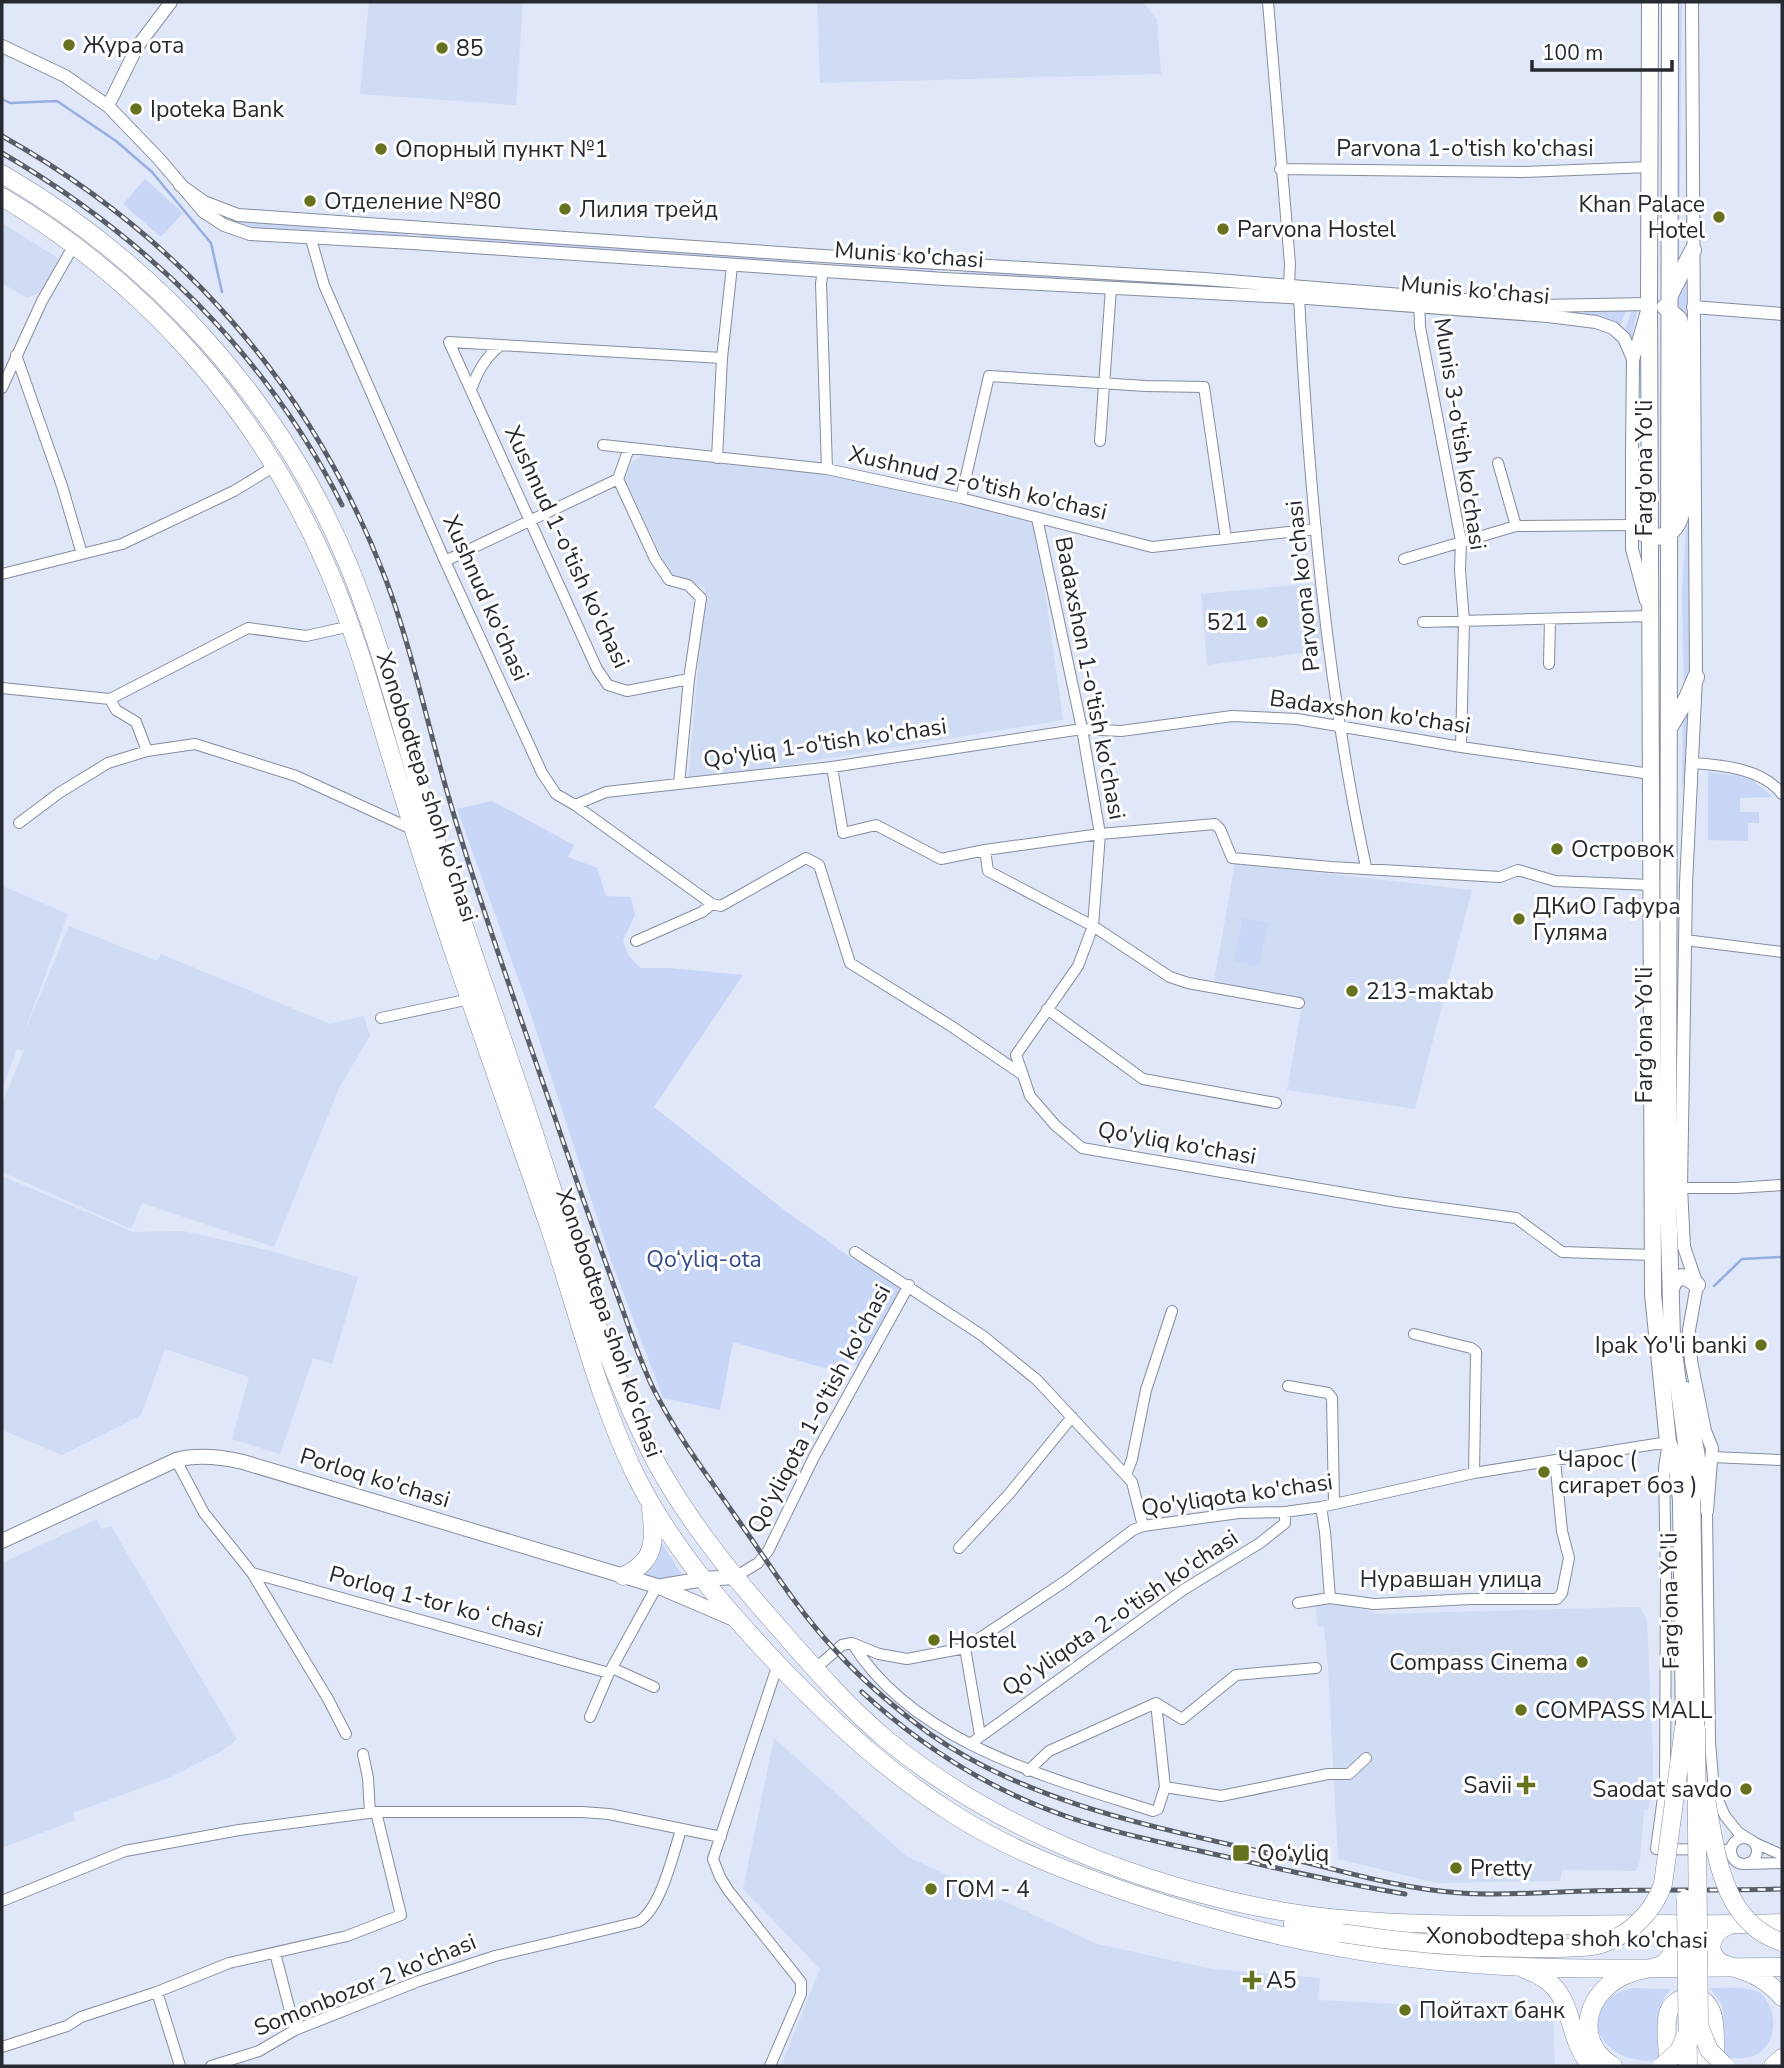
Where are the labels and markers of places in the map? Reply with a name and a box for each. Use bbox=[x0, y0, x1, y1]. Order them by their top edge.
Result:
place label: Жура ота bbox=[83, 30, 184, 61]
place label: 85 bbox=[456, 33, 484, 64]
marker: Жура ота bbox=[61, 37, 77, 53]
marker: 85 bbox=[434, 40, 450, 56]
place label: Ipoteka Bank bbox=[150, 94, 284, 125]
marker: Ipoteka Bank bbox=[128, 101, 144, 117]
place label: Опорный пункт №1 bbox=[395, 134, 608, 165]
marker: Опорный пункт №1 bbox=[373, 141, 389, 157]
place label: Отделение №80 bbox=[324, 186, 501, 217]
place label: Khan Palace Hotel bbox=[1579, 189, 1705, 246]
marker: Отделение №80 bbox=[302, 193, 318, 209]
place label: Лилия трейд bbox=[579, 194, 718, 225]
marker: Лилия трейд bbox=[557, 201, 573, 217]
marker: Khan Palace Hotel bbox=[1711, 209, 1727, 225]
place label: Parvona Hostel bbox=[1237, 214, 1396, 245]
marker: Parvona Hostel bbox=[1215, 221, 1231, 237]
place label: 521 bbox=[1207, 607, 1248, 638]
marker: 521 bbox=[1254, 614, 1270, 630]
place label: Островок bbox=[1571, 834, 1675, 865]
marker: Островок bbox=[1549, 841, 1565, 857]
place label: ДКиО Гафура Гуляма bbox=[1533, 891, 1681, 948]
marker: ДКиО Гафура Гуляма bbox=[1511, 911, 1527, 927]
place label: 213-maktab bbox=[1366, 976, 1494, 1007]
marker: 213-maktab bbox=[1344, 983, 1360, 999]
place label: Ipak Yo'li banki bbox=[1595, 1330, 1747, 1361]
marker: Ipak Yo'li banki bbox=[1753, 1337, 1769, 1353]
place label: Чарос ( сигарет боз ) bbox=[1558, 1444, 1698, 1501]
marker: Чарос ( сигарет боз ) bbox=[1536, 1464, 1552, 1480]
place label: Hostel bbox=[948, 1625, 1016, 1656]
marker: Hostel bbox=[926, 1632, 942, 1648]
place label: Compass Cinema bbox=[1389, 1647, 1568, 1678]
marker: Compass Cinema bbox=[1574, 1654, 1590, 1670]
place label: COMPASS MALL bbox=[1535, 1695, 1713, 1726]
marker: COMPASS MALL bbox=[1513, 1702, 1529, 1718]
place label: Savii bbox=[1463, 1770, 1512, 1801]
place label: Saodat savdo bbox=[1592, 1774, 1732, 1805]
marker: Savii bbox=[1518, 1777, 1534, 1793]
marker: Saodat savdo bbox=[1738, 1781, 1754, 1797]
place label: Qo‘yliq bbox=[1257, 1838, 1329, 1869]
marker: Qo‘yliq bbox=[1231, 1843, 1251, 1863]
place label: Pretty bbox=[1470, 1853, 1533, 1884]
marker: Pretty bbox=[1448, 1860, 1464, 1876]
place label: ГОМ - 4 bbox=[945, 1874, 1030, 1905]
marker: ГОМ - 4 bbox=[923, 1881, 939, 1897]
place label: А5 bbox=[1266, 1965, 1297, 1996]
marker: А5 bbox=[1244, 1972, 1260, 1988]
place label: Пойтахт банк bbox=[1419, 1995, 1566, 2026]
marker: Пойтахт банк bbox=[1397, 2002, 1413, 2018]

